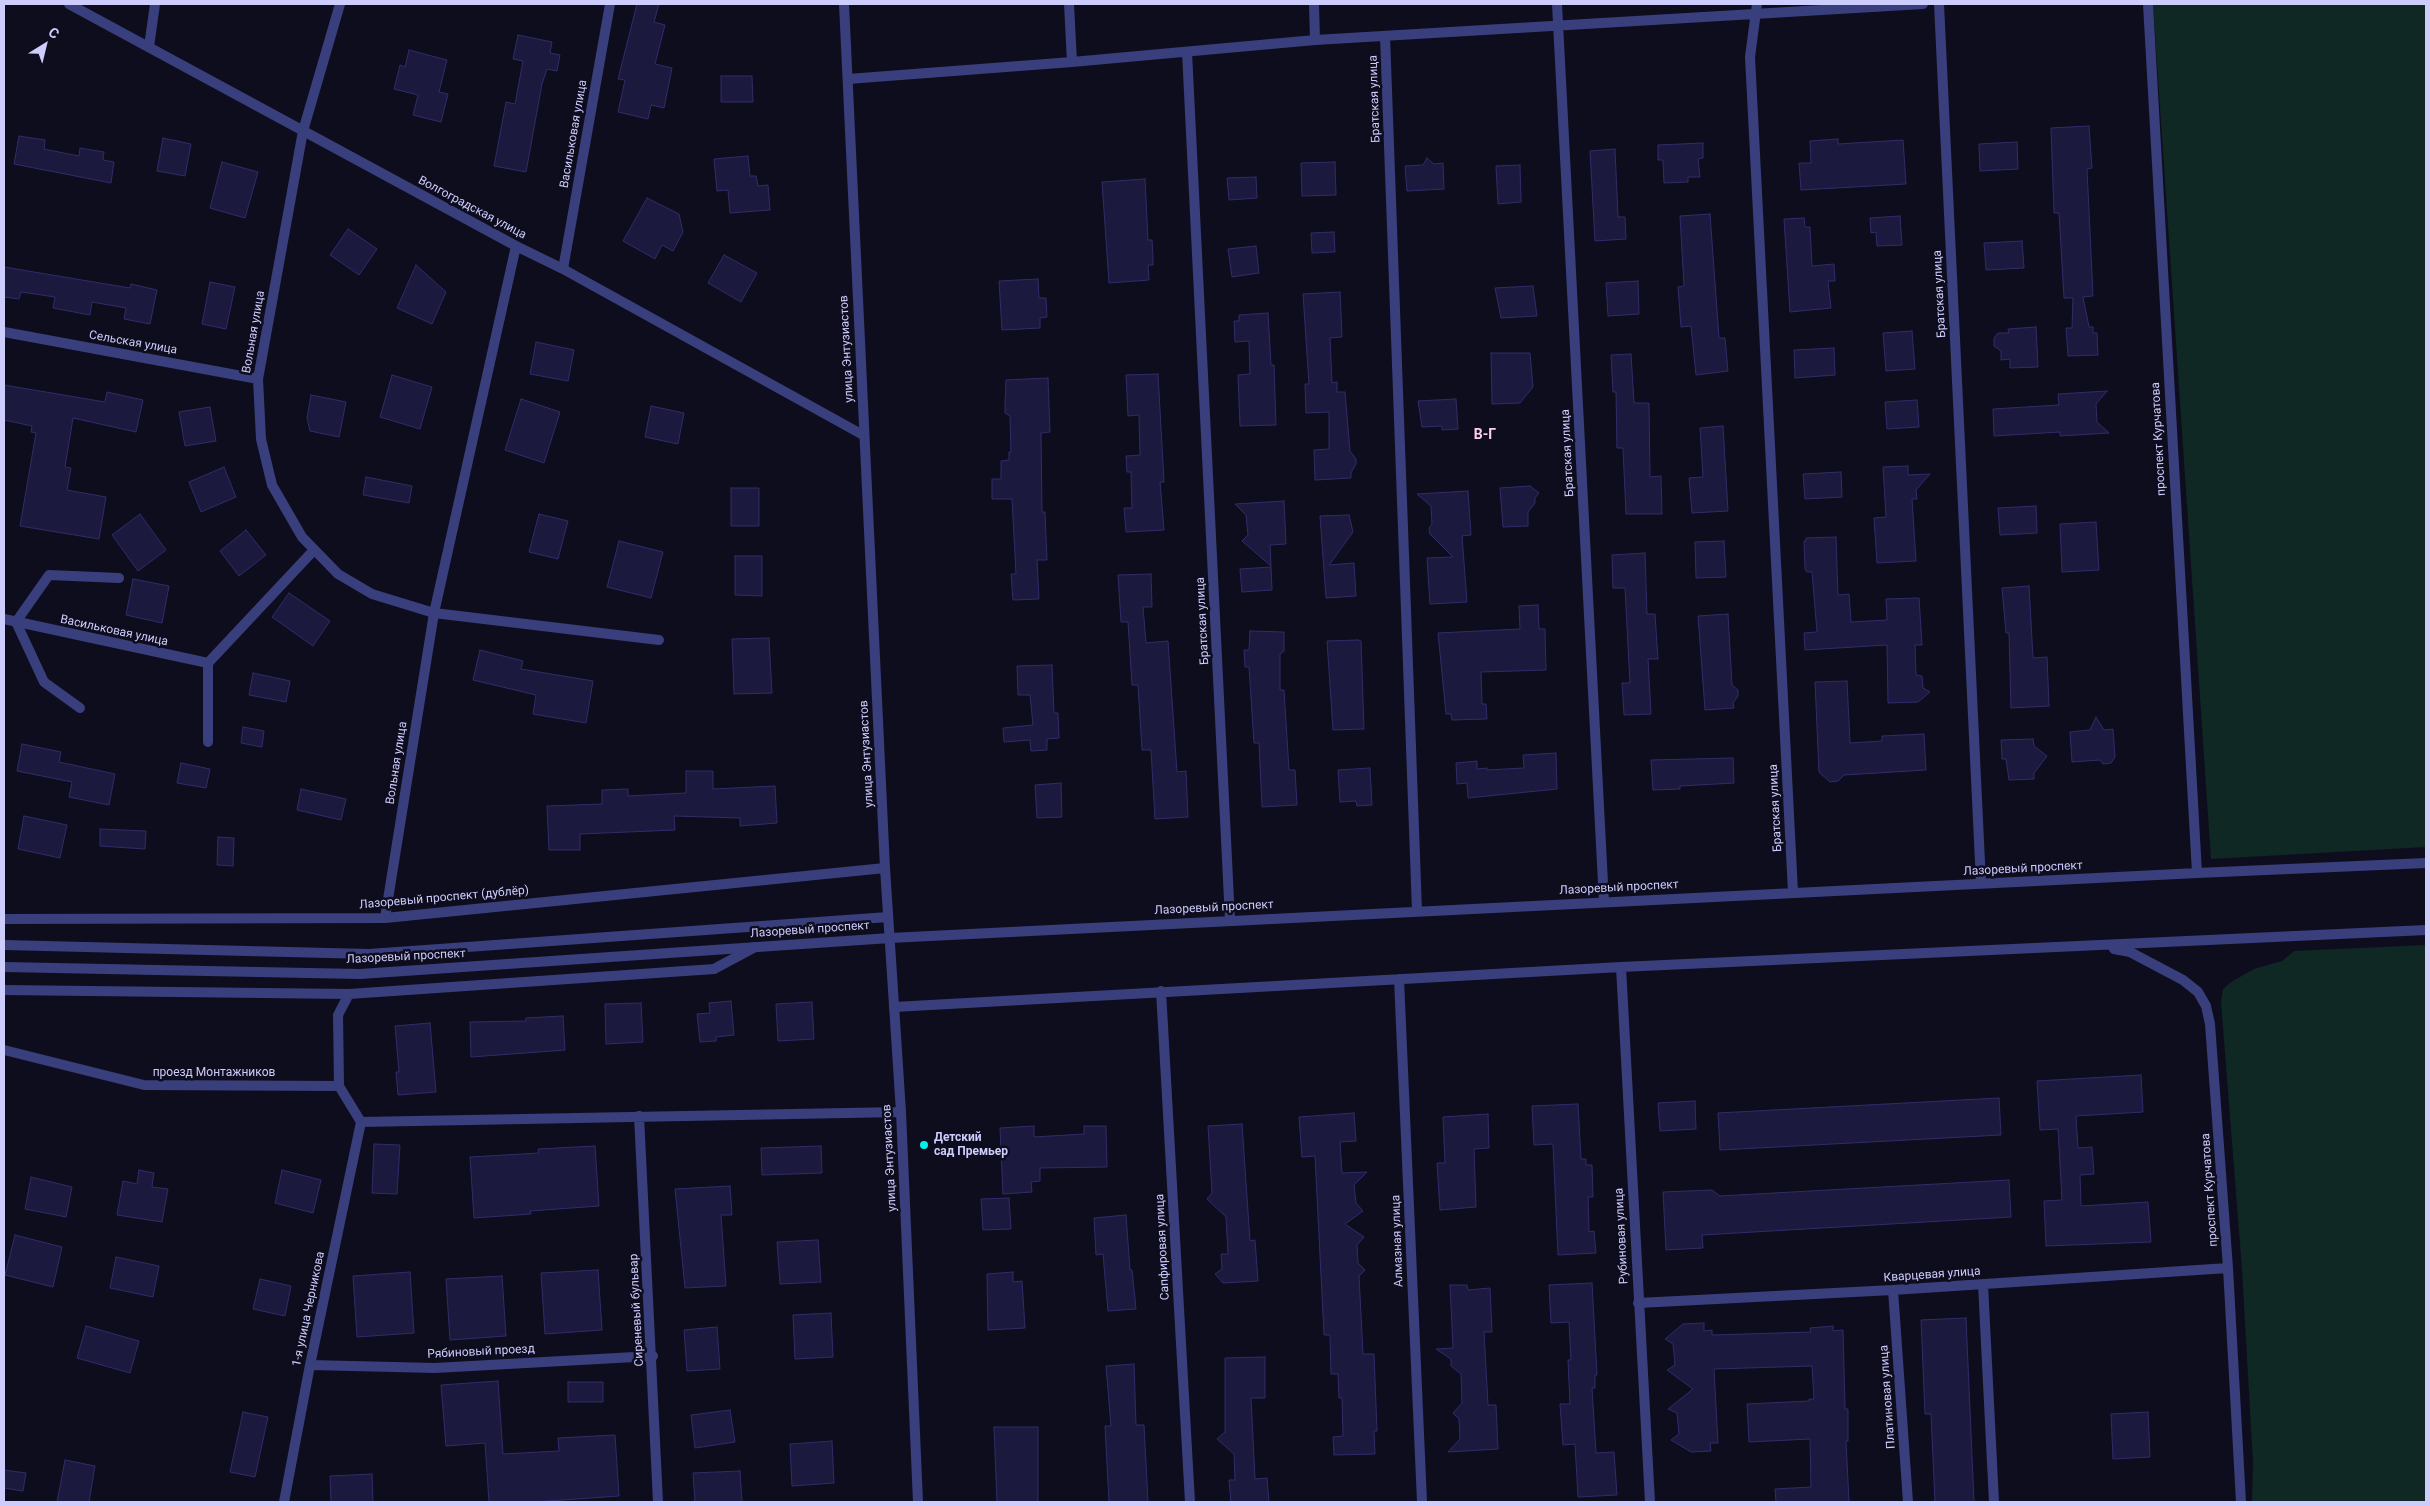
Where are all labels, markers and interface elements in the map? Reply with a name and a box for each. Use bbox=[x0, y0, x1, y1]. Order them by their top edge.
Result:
north arrow bbox=[20, 20, 70, 70]
text: С bbox=[45, 24, 62, 42]
street label: Братская улица bbox=[1366, 55, 1384, 143]
street label: Васильковая улица bbox=[557, 79, 591, 189]
street label: Волгоградская улица bbox=[416, 173, 528, 243]
street label: Братская улица bbox=[1931, 250, 1949, 338]
street label: Вольная улица bbox=[240, 290, 268, 374]
street label: улица Энтузиастов bbox=[837, 295, 857, 403]
street label: Сельская улица bbox=[88, 328, 178, 358]
street label: проспект Курчатова bbox=[2149, 382, 2169, 496]
street label: Братская улица bbox=[1559, 409, 1577, 497]
district label: В-Г bbox=[1474, 427, 1496, 443]
street label: Братская улица bbox=[1194, 577, 1212, 665]
street label: Васильковая улица bbox=[59, 613, 169, 649]
street label: улица Энтузиастов bbox=[857, 700, 877, 808]
street label: Вольная улица bbox=[383, 721, 411, 805]
street label: Братская улица bbox=[1767, 764, 1785, 852]
street label: Лазоревый проспект bbox=[1963, 859, 2083, 879]
street label: Лазоревый проспект bbox=[1559, 878, 1679, 898]
street label: Лазоревый проспект (дублёр) bbox=[359, 883, 529, 913]
street label: Лазоревый проспект bbox=[1154, 898, 1274, 918]
street label: Лазоревый проспект bbox=[750, 919, 870, 941]
street label: Лазоревый проспект bbox=[346, 947, 466, 967]
street label: проезд Монтажников bbox=[153, 1066, 275, 1080]
street label: улица Энтузиастов bbox=[880, 1104, 900, 1212]
place label: Детский сад Премьер bbox=[934, 1131, 1008, 1159]
street label: проспект Курчатова bbox=[2199, 1133, 2221, 1247]
marker: Детский сад Премьер bbox=[918, 1139, 930, 1151]
street label: Рубиновая улица bbox=[1612, 1187, 1632, 1285]
street label: Сапфировая улица bbox=[1153, 1194, 1173, 1300]
street label: Алмазная улица bbox=[1389, 1195, 1407, 1287]
street label: 1-я улица Черникова bbox=[290, 1250, 328, 1368]
street label: Сиреневый бульвар bbox=[627, 1253, 647, 1367]
street label: Кварцевая улица bbox=[1883, 1264, 1981, 1286]
street label: Рябиновый проезд bbox=[427, 1342, 535, 1362]
street label: Платиновая улица bbox=[1877, 1344, 1899, 1450]

